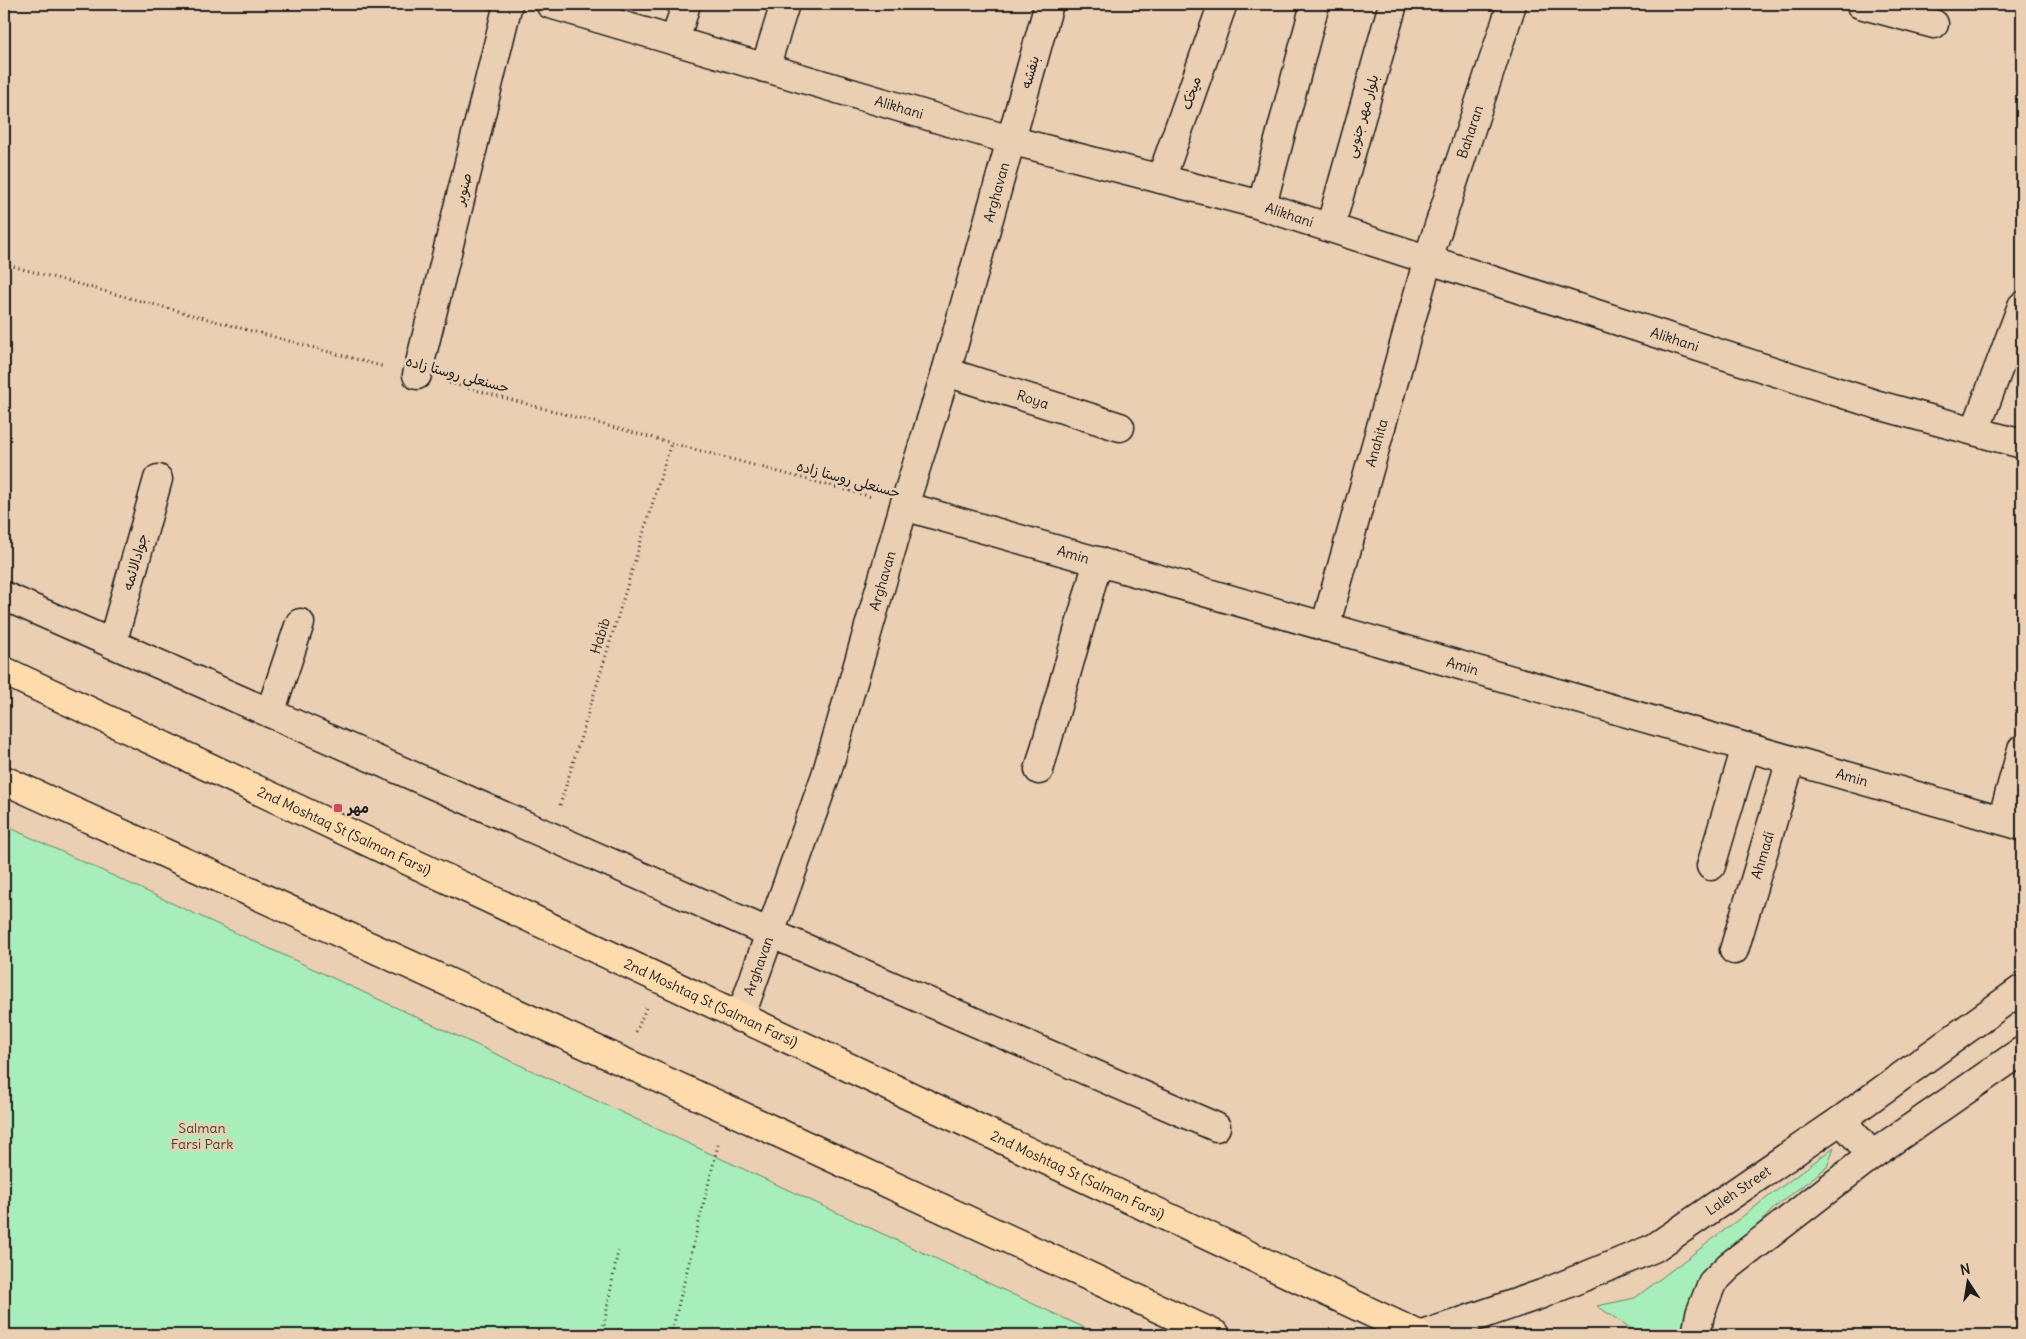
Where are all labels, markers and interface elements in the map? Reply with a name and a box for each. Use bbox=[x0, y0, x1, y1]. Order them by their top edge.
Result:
street label: بنفشه bbox=[1017, 53, 1043, 91]
street label: بلوار مهر جنوبی bbox=[1342, 72, 1383, 160]
street label: میخک bbox=[1177, 74, 1205, 112]
street label: Alikhani bbox=[873, 92, 925, 123]
street label: Baharan bbox=[1453, 103, 1487, 161]
street label: Arghavan bbox=[979, 160, 1013, 224]
street label: صنوبر bbox=[450, 171, 477, 208]
street label: Alikhani bbox=[1263, 199, 1316, 231]
street label: Alikhani bbox=[1648, 323, 1701, 356]
street label: حسنعلی روستا زاده bbox=[404, 352, 511, 397]
street label: Roya bbox=[1015, 386, 1051, 413]
street label: Anahita bbox=[1361, 417, 1392, 469]
street label: حسنعلی روستا زاده bbox=[795, 457, 902, 502]
street label: جوادالائمه bbox=[118, 531, 152, 593]
street label: Amin bbox=[1055, 541, 1091, 568]
street label: Arghavan bbox=[865, 549, 899, 613]
street label: Habib bbox=[586, 616, 614, 656]
street label: Amin bbox=[1444, 653, 1481, 679]
street label: Amin bbox=[1834, 764, 1870, 790]
street label: 2nd Moshtaq St (Salman Farsi) bbox=[255, 782, 434, 879]
place label: مهر bbox=[346, 799, 369, 817]
marker: مهر bbox=[332, 802, 344, 814]
street label: Ahmadi bbox=[1747, 829, 1778, 881]
street label: Arghavan bbox=[740, 934, 777, 998]
street label: 2nd Moshtaq St (Salman Farsi) bbox=[621, 954, 801, 1051]
park label: Salman Farsi Park bbox=[171, 1119, 233, 1153]
street label: 2nd Moshtaq St (Salman Farsi) bbox=[988, 1126, 1167, 1223]
street label: Laleh Street bbox=[1702, 1162, 1774, 1219]
north arrow bbox=[1944, 1256, 1994, 1306]
text: N bbox=[1959, 1259, 1972, 1279]

